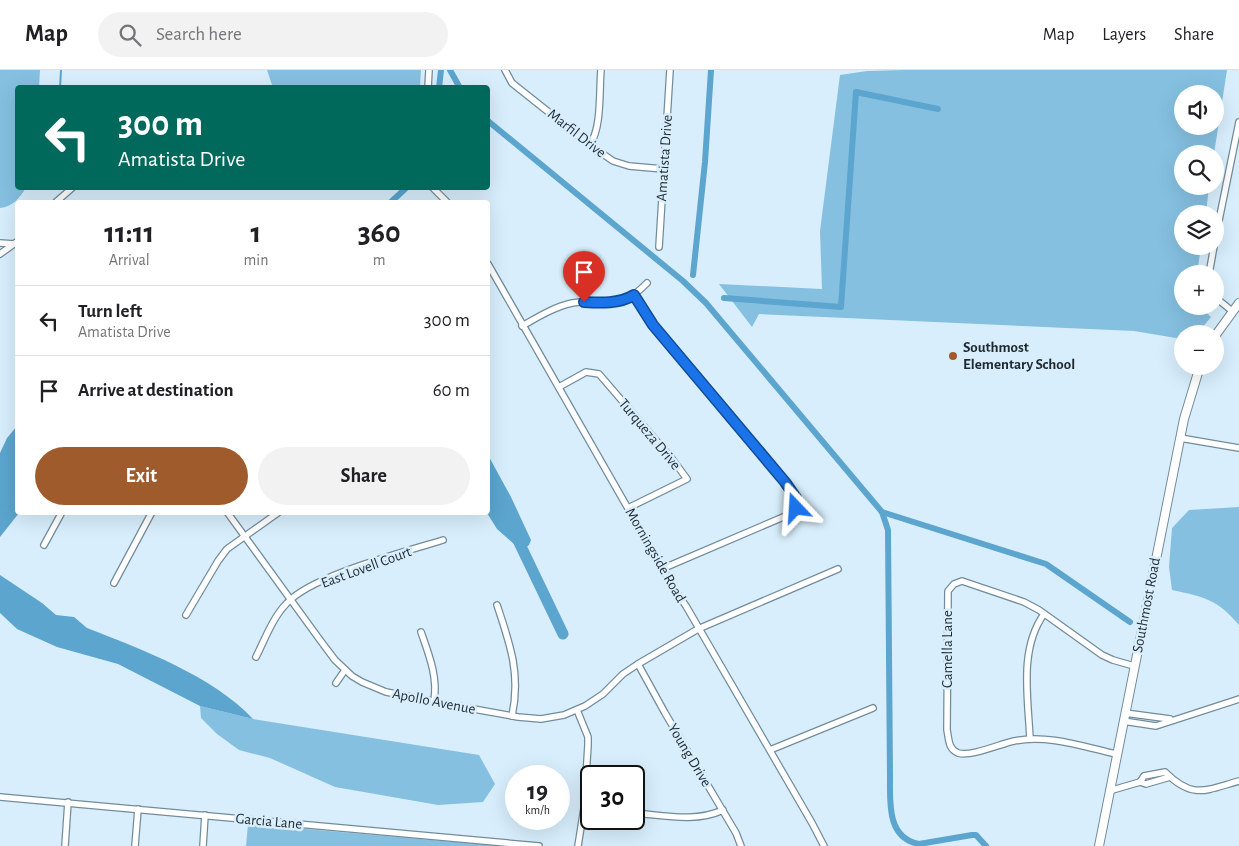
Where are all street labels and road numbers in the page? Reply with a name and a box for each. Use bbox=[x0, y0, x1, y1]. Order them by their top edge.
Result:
street label: Marfil Drive bbox=[545, 106, 609, 161]
street label: Amatista Drive bbox=[654, 114, 675, 202]
street label: Turqueza Drive bbox=[616, 396, 684, 473]
street label: Morningside Road bbox=[623, 506, 689, 605]
street label: East Lovell Court bbox=[319, 544, 413, 591]
street label: Southmost Road bbox=[1130, 556, 1163, 654]
street label: Camella Lane bbox=[940, 610, 955, 688]
street label: Apollo Avenue bbox=[391, 686, 477, 717]
street label: Young Drive bbox=[665, 721, 714, 789]
street label: Garcia Lane bbox=[235, 811, 303, 832]

